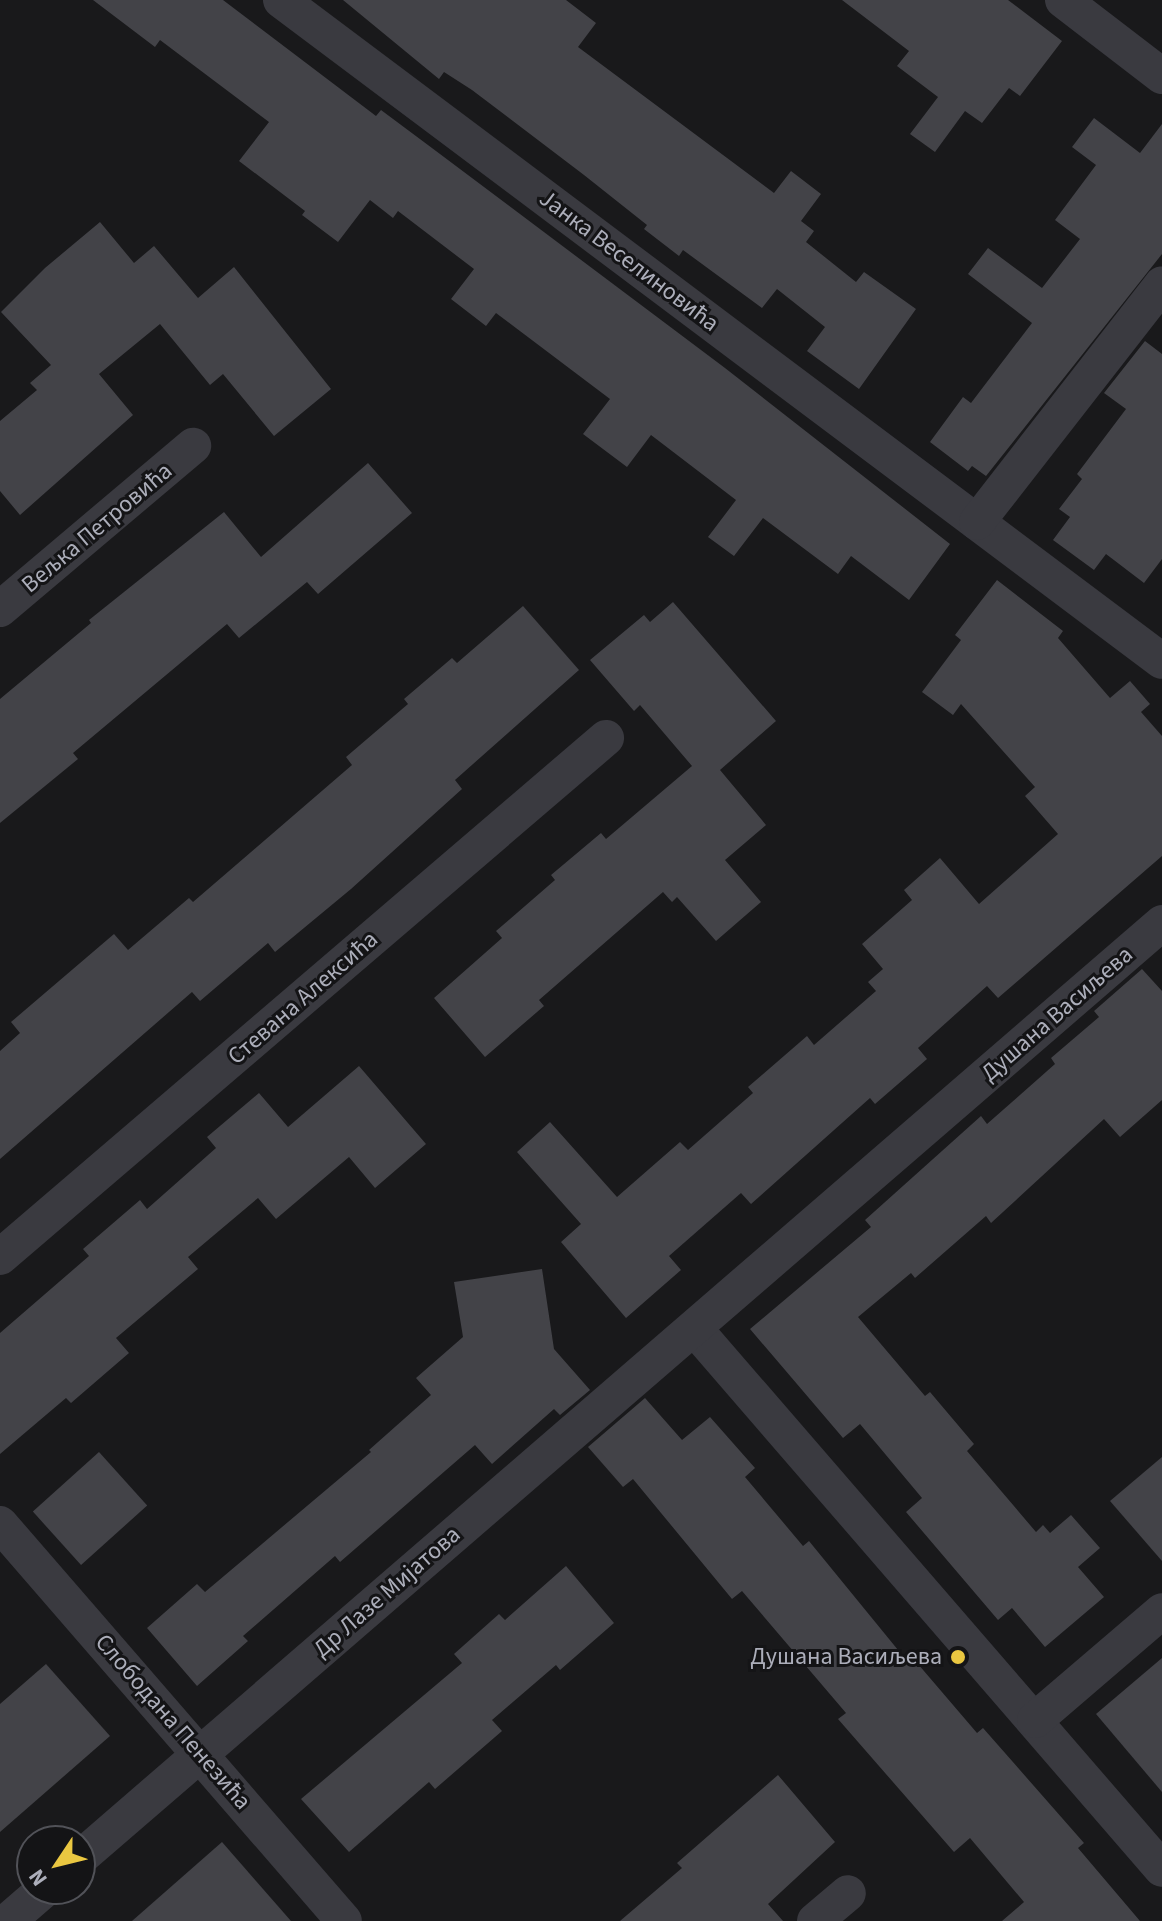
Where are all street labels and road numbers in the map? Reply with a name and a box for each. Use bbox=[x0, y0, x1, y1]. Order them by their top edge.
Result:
street label: Јанка Веселиновића bbox=[533, 184, 725, 338]
street label: Вељка Петровића bbox=[16, 457, 178, 599]
street label: Стевана Алексића bbox=[222, 925, 384, 1071]
street label: Душана Васиљева bbox=[975, 940, 1139, 1088]
street label: Др Лазе Мијатова bbox=[308, 1520, 466, 1664]
street label: Слободана Пенезића bbox=[89, 1628, 257, 1816]

